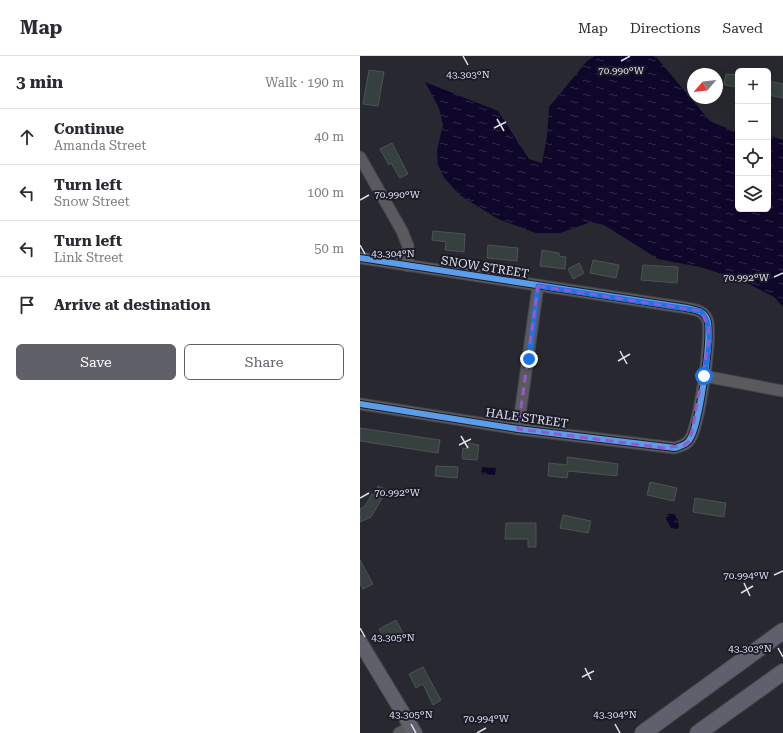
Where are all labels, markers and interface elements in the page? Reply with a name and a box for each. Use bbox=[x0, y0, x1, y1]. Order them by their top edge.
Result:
text: Map bbox=[20, 16, 62, 39]
text: Map bbox=[578, 20, 608, 36]
text: Directions bbox=[630, 20, 700, 36]
text: Saved bbox=[722, 20, 763, 36]
text: 70.990°W bbox=[598, 65, 645, 76]
north arrow bbox=[687, 68, 723, 104]
map controls bbox=[735, 68, 771, 212]
button: + bbox=[735, 68, 771, 104]
text: 43.303°N bbox=[446, 69, 490, 80]
text: 3 min bbox=[16, 72, 63, 92]
text: Walk · 190 m bbox=[265, 75, 344, 90]
button: − bbox=[735, 104, 771, 140]
text: Continue bbox=[54, 120, 124, 138]
icon: ahead bbox=[16, 126, 38, 148]
text: 40 m bbox=[314, 129, 344, 144]
text: Amanda Street bbox=[54, 138, 146, 153]
button: locate bbox=[735, 140, 771, 176]
text: Turn left bbox=[54, 176, 122, 194]
button: layers bbox=[735, 176, 771, 212]
icon: left bbox=[16, 182, 38, 204]
text: 100 m bbox=[307, 185, 344, 200]
text: 70.990°W bbox=[374, 189, 421, 200]
text: Snow Street bbox=[54, 194, 130, 209]
text: Turn left bbox=[54, 232, 122, 250]
icon: left bbox=[16, 238, 38, 260]
text: 50 m bbox=[314, 241, 344, 256]
text: 43.304°N bbox=[371, 248, 415, 259]
text: Link Street bbox=[54, 250, 123, 265]
street label: SNOW STREET bbox=[440, 253, 530, 281]
text: 70.992°W bbox=[723, 272, 770, 283]
icon: arrive bbox=[16, 294, 38, 316]
text: Arrive at destination bbox=[54, 296, 210, 314]
button: Save bbox=[16, 344, 176, 380]
button: Share bbox=[184, 344, 344, 380]
route end bbox=[520, 350, 538, 368]
route start bbox=[695, 367, 713, 385]
street label: HALE STREET bbox=[485, 405, 569, 431]
text: 70.992°W bbox=[374, 487, 421, 498]
text: 70.994°W bbox=[723, 570, 770, 581]
text: 43.305°N bbox=[371, 632, 415, 643]
text: 43.303°N bbox=[728, 643, 772, 654]
text: 43.305°N bbox=[389, 709, 433, 720]
text: 43.304°N bbox=[593, 709, 637, 720]
text: 70.994°W bbox=[463, 713, 510, 724]

